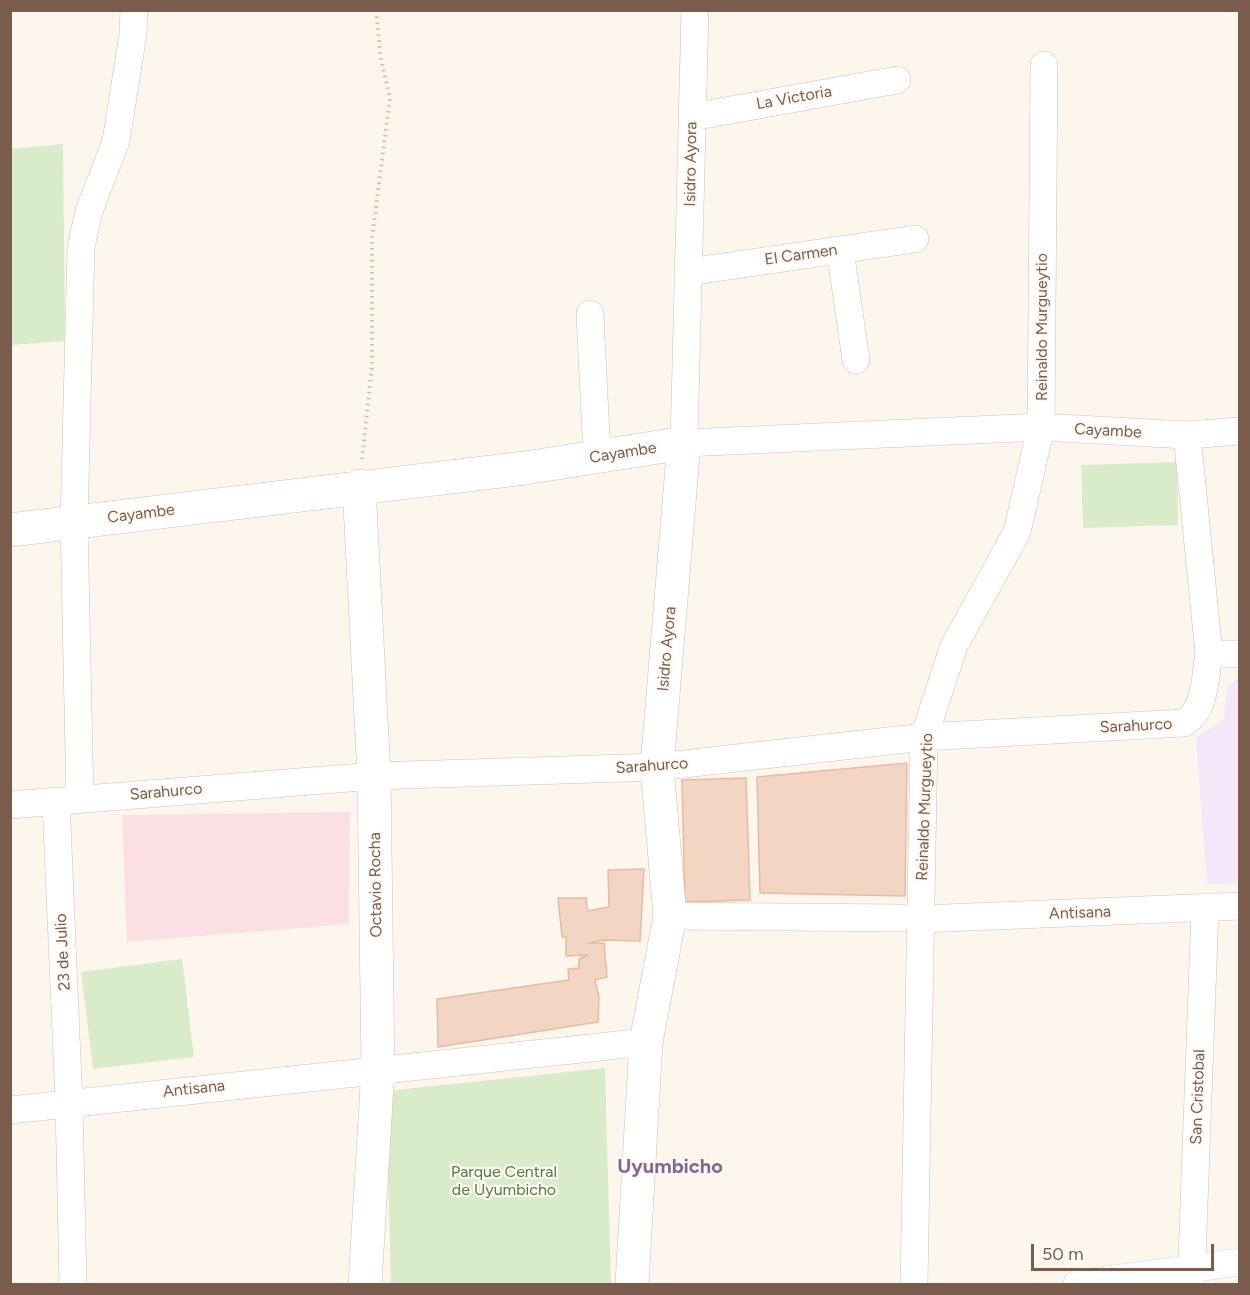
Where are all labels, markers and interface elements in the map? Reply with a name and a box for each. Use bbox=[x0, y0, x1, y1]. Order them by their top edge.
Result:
street label: La Victoria bbox=[755, 82, 833, 114]
street label: Isidro Ayora bbox=[681, 121, 701, 207]
street label: El Carmen bbox=[763, 240, 839, 270]
street label: Reinaldo Murgueytio bbox=[1032, 253, 1052, 401]
street label: Cayambe bbox=[1074, 420, 1142, 442]
street label: Cayambe bbox=[588, 438, 658, 468]
street label: Cayambe bbox=[106, 500, 176, 528]
street label: Isidro Ayora bbox=[654, 606, 680, 692]
street label: Sarahurco bbox=[1099, 715, 1173, 737]
street label: Reinaldo Murgueytio bbox=[913, 733, 937, 881]
street label: Sarahurco bbox=[615, 754, 689, 778]
street label: Sarahurco bbox=[129, 779, 203, 805]
street label: Octavio Rocha bbox=[365, 832, 387, 938]
street label: Antisana bbox=[1049, 902, 1111, 924]
street label: 23 de Julio bbox=[51, 913, 75, 991]
street label: San Cristobal bbox=[1187, 1049, 1209, 1145]
street label: Antisana bbox=[162, 1076, 226, 1102]
district label: Uyumbicho bbox=[617, 1155, 723, 1179]
park label: Parque Central de Uyumbicho bbox=[451, 1162, 557, 1200]
scale bar bbox=[1034, 1232, 1217, 1270]
text: 50 m bbox=[1042, 1243, 1084, 1265]

